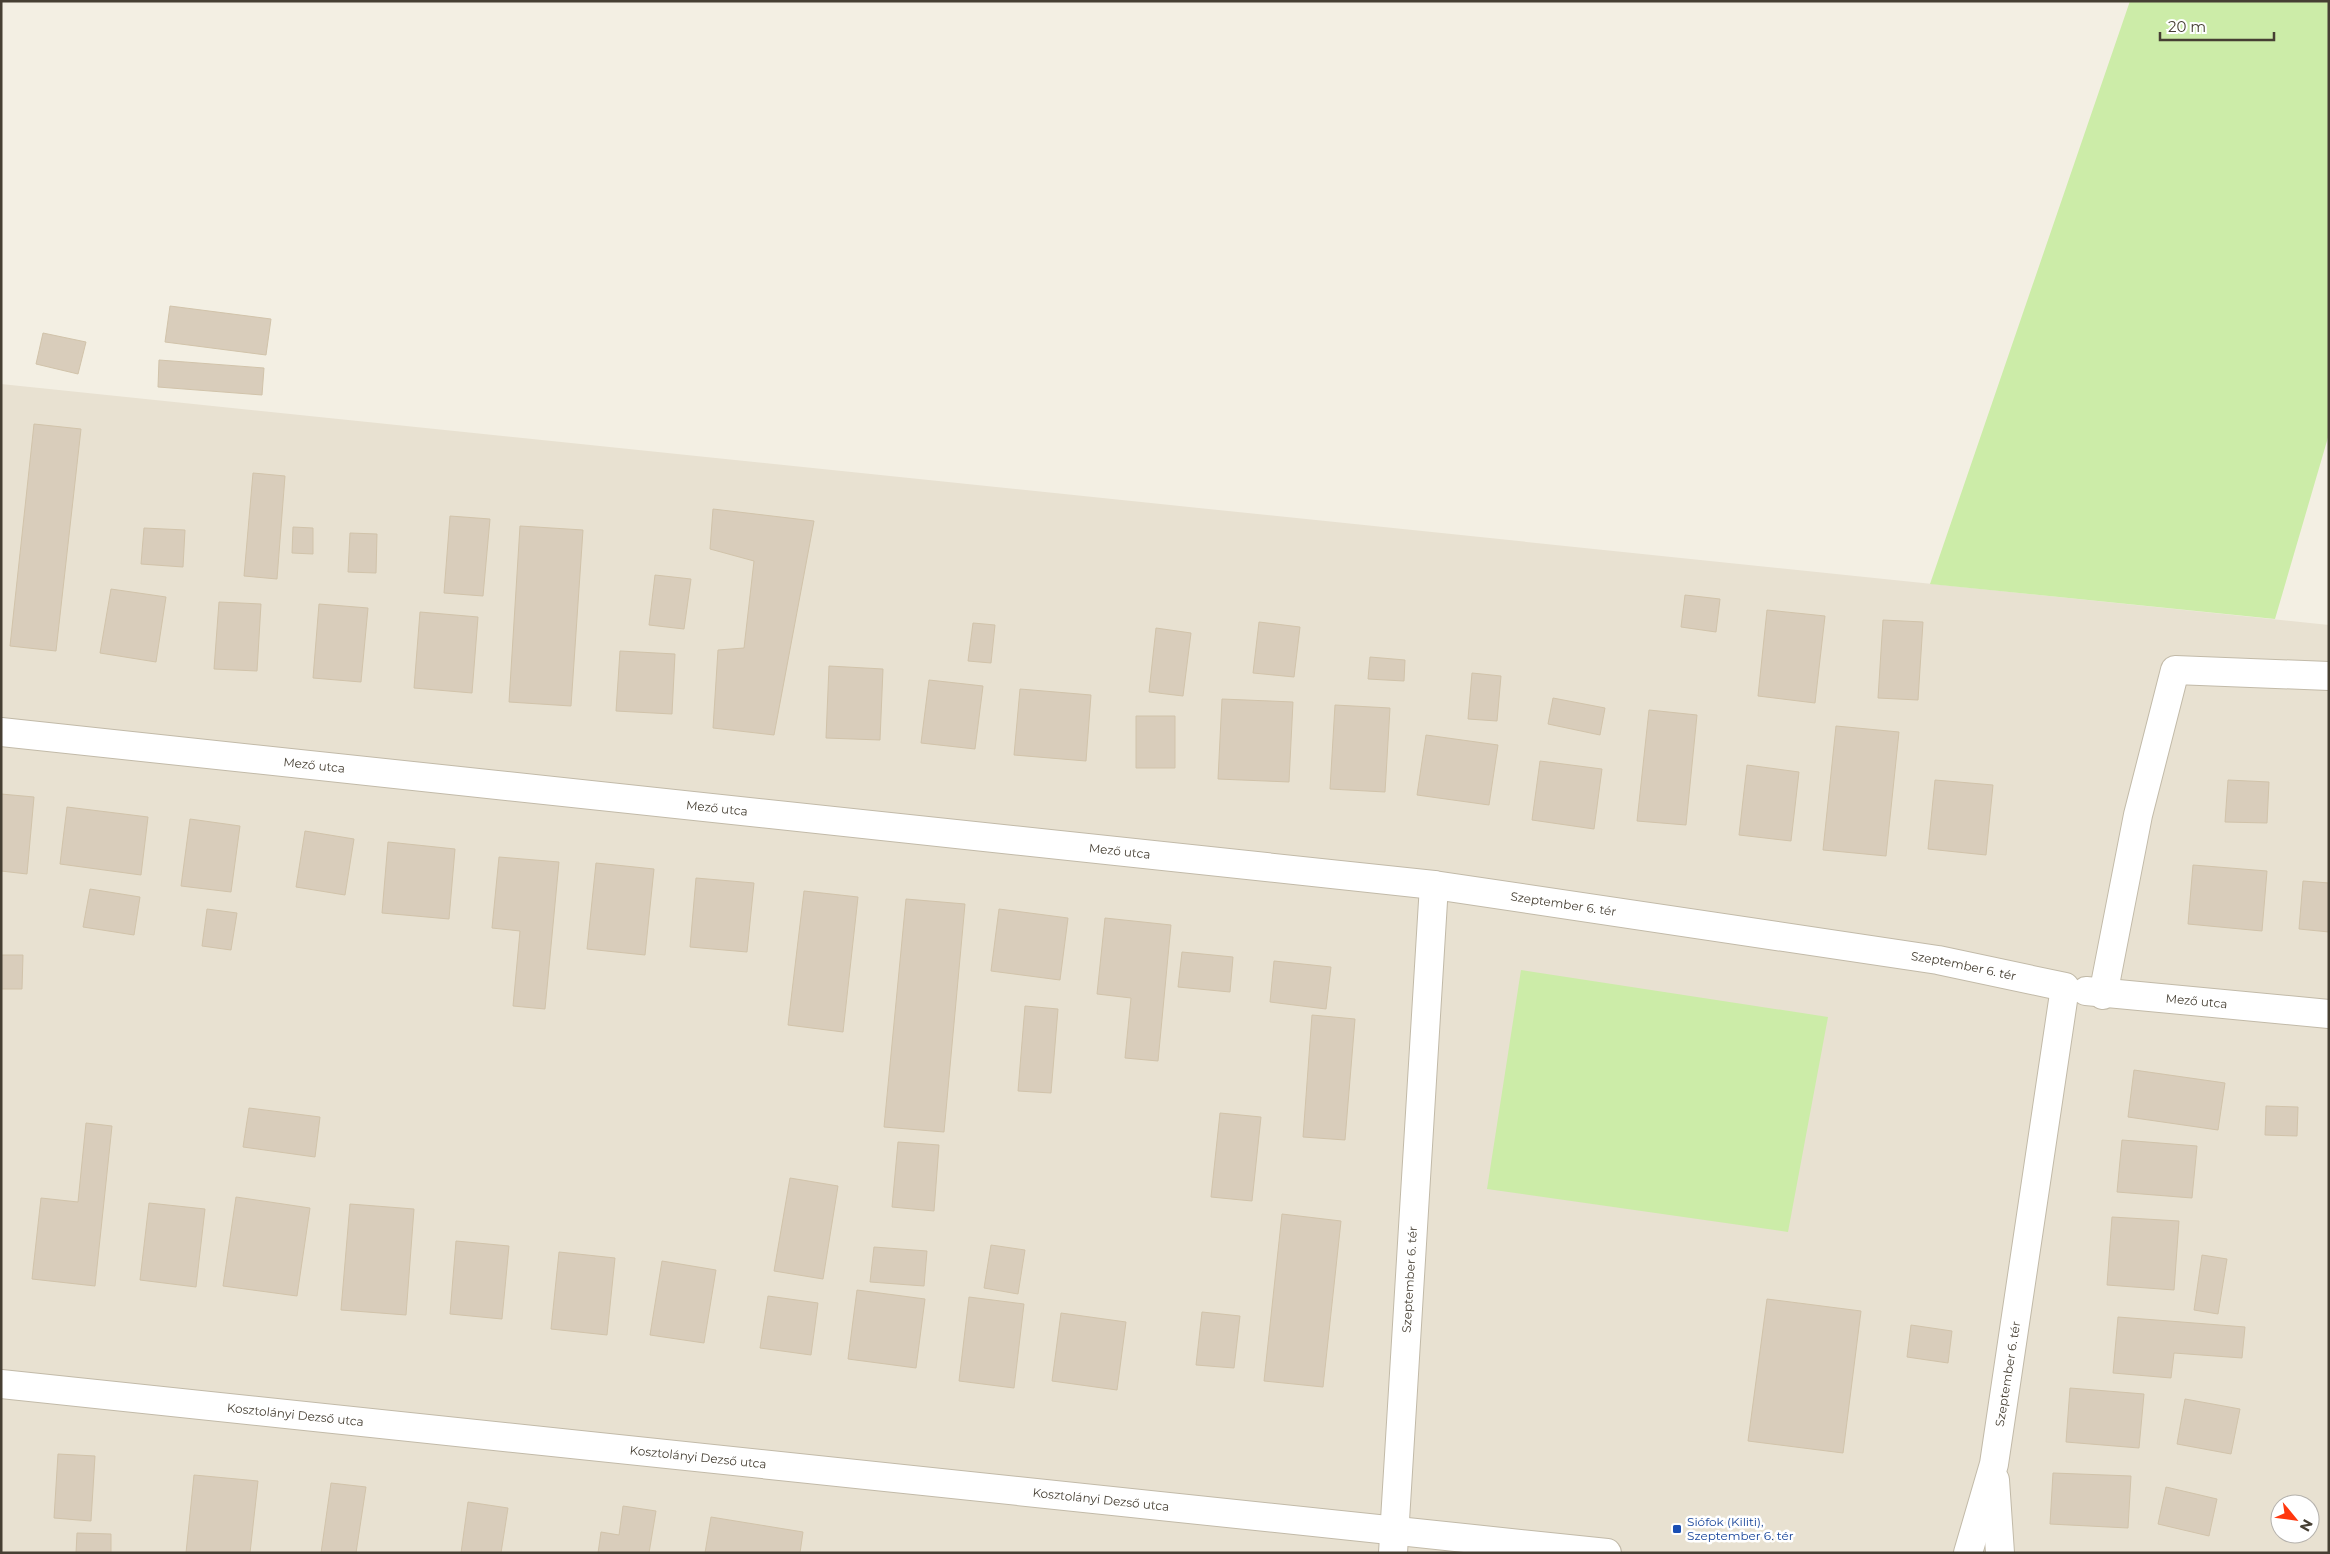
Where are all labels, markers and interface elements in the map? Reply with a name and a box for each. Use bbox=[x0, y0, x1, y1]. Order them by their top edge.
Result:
scale bar bbox=[2160, 10, 2274, 42]
text: 20 m bbox=[2168, 17, 2206, 36]
street label: Mező utca bbox=[283, 754, 346, 776]
street label: Mező utca bbox=[685, 797, 749, 819]
street label: Mező utca bbox=[1088, 840, 1151, 862]
street label: Szeptember 6. tér bbox=[1510, 888, 1617, 919]
street label: Szeptember 6. tér bbox=[1910, 948, 2018, 983]
street label: Mező utca bbox=[2165, 991, 2228, 1011]
street label: Szeptember 6. tér bbox=[1399, 1226, 1420, 1333]
street label: Szeptember 6. tér bbox=[1992, 1320, 2023, 1428]
street label: Kosztolányi Dezső utca bbox=[226, 1400, 365, 1429]
street label: Kosztolányi Dezső utca bbox=[629, 1442, 767, 1472]
street label: Kosztolányi Dezső utca bbox=[1032, 1485, 1170, 1514]
north arrow bbox=[2270, 1494, 2320, 1544]
place label: Siófok (Kiliti), Szeptember 6. tér bbox=[1687, 1514, 1794, 1543]
text: N bbox=[2296, 1516, 2317, 1535]
marker: Siófok (Kiliti), Szeptember 6. tér bbox=[1671, 1523, 1683, 1535]

